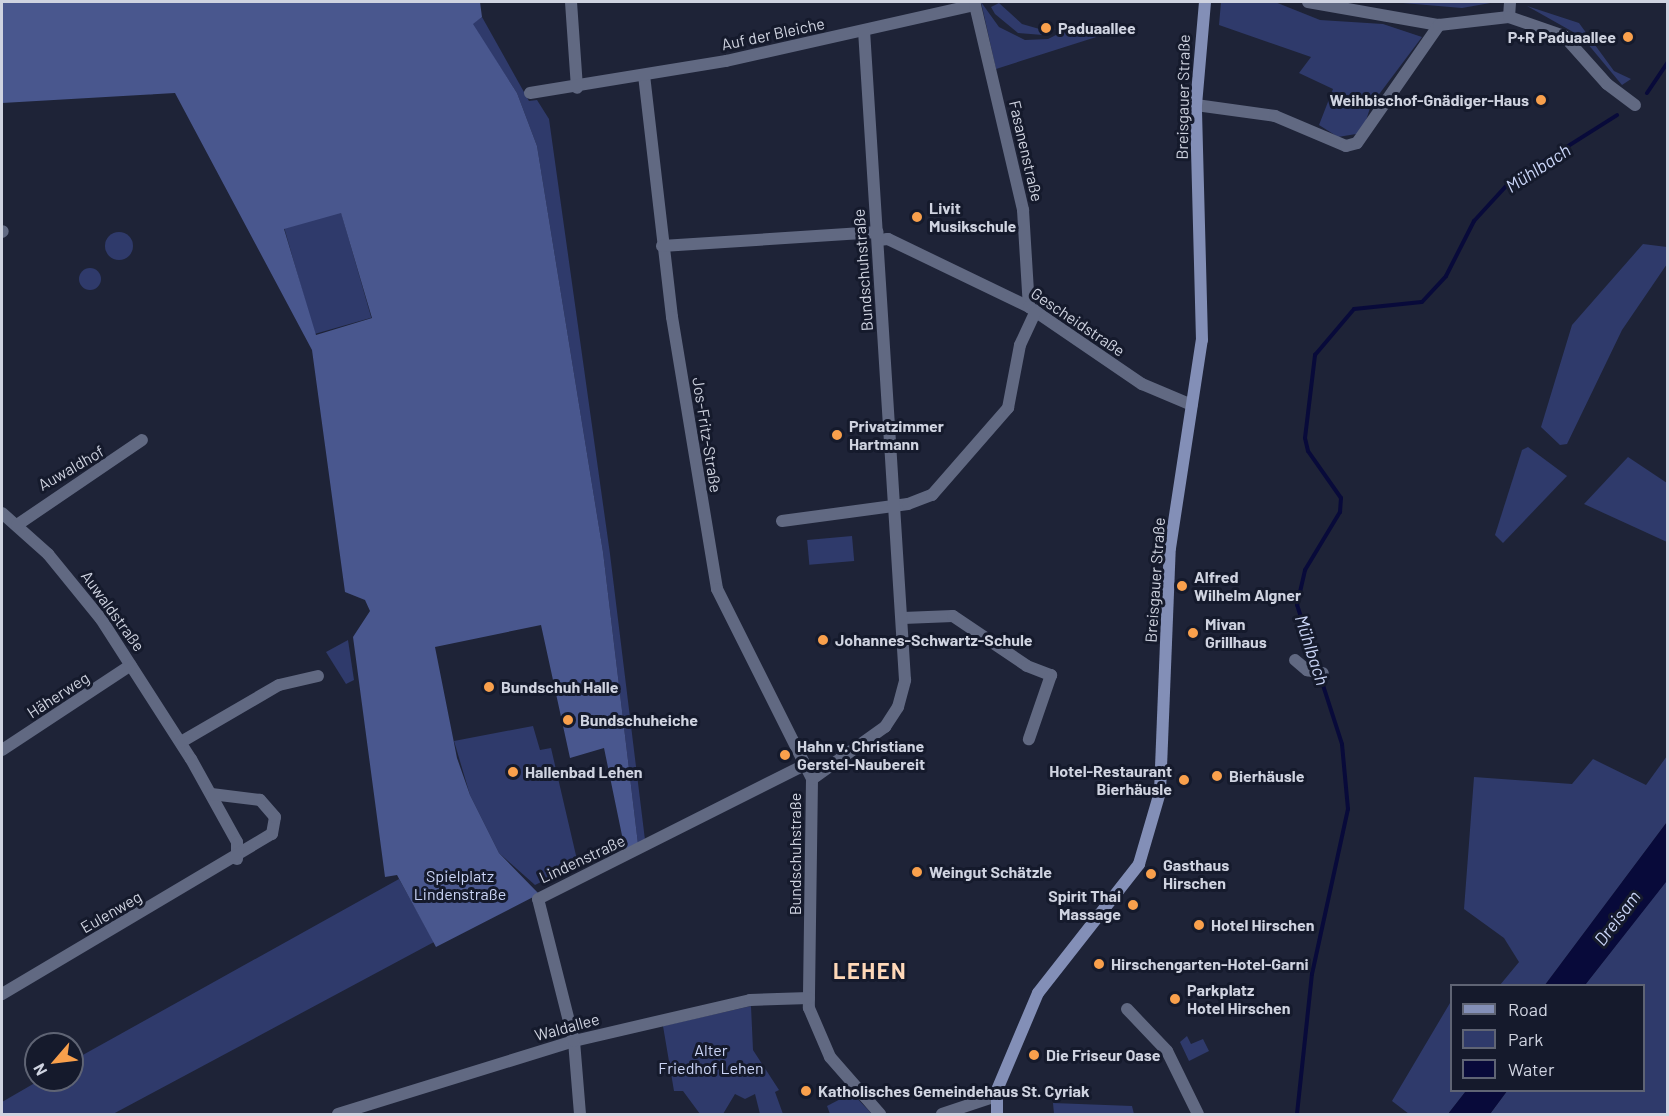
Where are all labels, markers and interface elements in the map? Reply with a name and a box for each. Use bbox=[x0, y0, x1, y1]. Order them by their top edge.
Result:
street label: Auf der Bleiche bbox=[720, 14, 826, 54]
place label: Paduaallee bbox=[1058, 18, 1136, 38]
marker: Paduaallee bbox=[1039, 21, 1053, 35]
place label: P+R Paduaallee bbox=[1508, 27, 1616, 47]
marker: P+R Paduaallee bbox=[1621, 30, 1635, 44]
street label: Breisgauer Straße bbox=[1172, 34, 1194, 160]
place label: Weihbischof-Gnädiger-Haus bbox=[1330, 90, 1529, 110]
marker: Weihbischof-Gnädiger-Haus bbox=[1534, 93, 1548, 107]
street label: Fasanenstraße bbox=[1005, 99, 1047, 203]
water label: Mühlbach bbox=[1502, 139, 1574, 197]
place label: Livit Musikschule bbox=[929, 198, 1016, 236]
street label: Bundschuhstraße bbox=[849, 208, 877, 332]
marker: Livit Musikschule bbox=[910, 210, 924, 224]
street label: Gescheidstraße bbox=[1027, 284, 1129, 360]
street label: Jos-Fritz-Straße bbox=[688, 376, 726, 494]
place label: Privatzimmer Hartmann bbox=[849, 416, 944, 454]
marker: Privatzimmer Hartmann bbox=[830, 428, 844, 442]
street label: Auwaldhof bbox=[35, 441, 107, 495]
street label: Breisgauer Straße bbox=[1141, 517, 1169, 643]
street label: Auwaldstraße bbox=[77, 567, 149, 655]
place label: Alfred Wilhelm Algner bbox=[1194, 567, 1301, 605]
marker: Alfred Wilhelm Algner bbox=[1175, 579, 1189, 593]
water label: Mühlbach bbox=[1290, 612, 1334, 688]
place label: Mivan Grillhaus bbox=[1205, 614, 1267, 652]
marker: Mivan Grillhaus bbox=[1186, 626, 1200, 640]
place label: Johannes-Schwartz-Schule bbox=[835, 630, 1033, 650]
marker: Johannes-Schwartz-Schule bbox=[816, 633, 830, 647]
street label: Häherweg bbox=[23, 668, 93, 722]
place label: Bundschuh Halle bbox=[501, 677, 618, 697]
marker: Bundschuh Halle bbox=[482, 680, 496, 694]
place label: Bundschuheiche bbox=[580, 710, 698, 730]
marker: Bundschuheiche bbox=[561, 713, 575, 727]
place label: Hahn v. Christiane Gerstel-Naubereit bbox=[797, 736, 925, 774]
marker: Hahn v. Christiane Gerstel-Naubereit bbox=[778, 748, 792, 762]
place label: Hotel-Restaurant Bierhäusle bbox=[1049, 761, 1172, 799]
place label: Hallenbad Lehen bbox=[525, 762, 643, 782]
marker: Hallenbad Lehen bbox=[506, 765, 520, 779]
place label: Bierhäusle bbox=[1229, 766, 1304, 786]
marker: Bierhäusle bbox=[1210, 769, 1224, 783]
marker: Hotel-Restaurant Bierhäusle bbox=[1177, 773, 1191, 787]
street label: Bundschuhstraße bbox=[785, 793, 805, 915]
street label: Lindenstraße bbox=[536, 831, 628, 887]
place label: Gasthaus Hirschen bbox=[1163, 855, 1229, 893]
place label: Weingut Schätzle bbox=[929, 862, 1052, 882]
marker: Weingut Schätzle bbox=[910, 865, 924, 879]
park label: Spielplatz Lindenstraße bbox=[414, 866, 506, 904]
marker: Gasthaus Hirschen bbox=[1144, 867, 1158, 881]
place label: Spirit Thai Massage bbox=[1048, 886, 1121, 924]
water label: Dreisam bbox=[1589, 886, 1645, 950]
street label: Eulenweg bbox=[77, 887, 145, 937]
marker: Spirit Thai Massage bbox=[1126, 898, 1140, 912]
place label: Hotel Hirschen bbox=[1211, 915, 1314, 935]
marker: Hotel Hirschen bbox=[1192, 918, 1206, 932]
place label: Hirschengarten-Hotel-Garni bbox=[1111, 954, 1309, 974]
marker: Hirschengarten-Hotel-Garni bbox=[1092, 957, 1106, 971]
district label: LEHEN bbox=[833, 958, 907, 984]
place label: Parkplatz Hotel Hirschen bbox=[1187, 980, 1290, 1018]
legend bbox=[1450, 984, 1645, 1092]
marker: Parkplatz Hotel Hirschen bbox=[1168, 992, 1182, 1006]
text: Road bbox=[1508, 998, 1548, 1020]
street label: Waldallee bbox=[532, 1009, 602, 1045]
text: Park bbox=[1508, 1028, 1543, 1050]
north arrow bbox=[24, 1032, 84, 1092]
park label: Alter Friedhof Lehen bbox=[658, 1040, 764, 1078]
place label: Die Friseur Oase bbox=[1046, 1045, 1161, 1065]
marker: Die Friseur Oase bbox=[1027, 1048, 1041, 1062]
text: Water bbox=[1508, 1058, 1555, 1080]
text: N bbox=[29, 1061, 50, 1079]
place label: Katholisches Gemeindehaus St. Cyriak bbox=[818, 1081, 1090, 1101]
marker: Katholisches Gemeindehaus St. Cyriak bbox=[799, 1084, 813, 1098]

